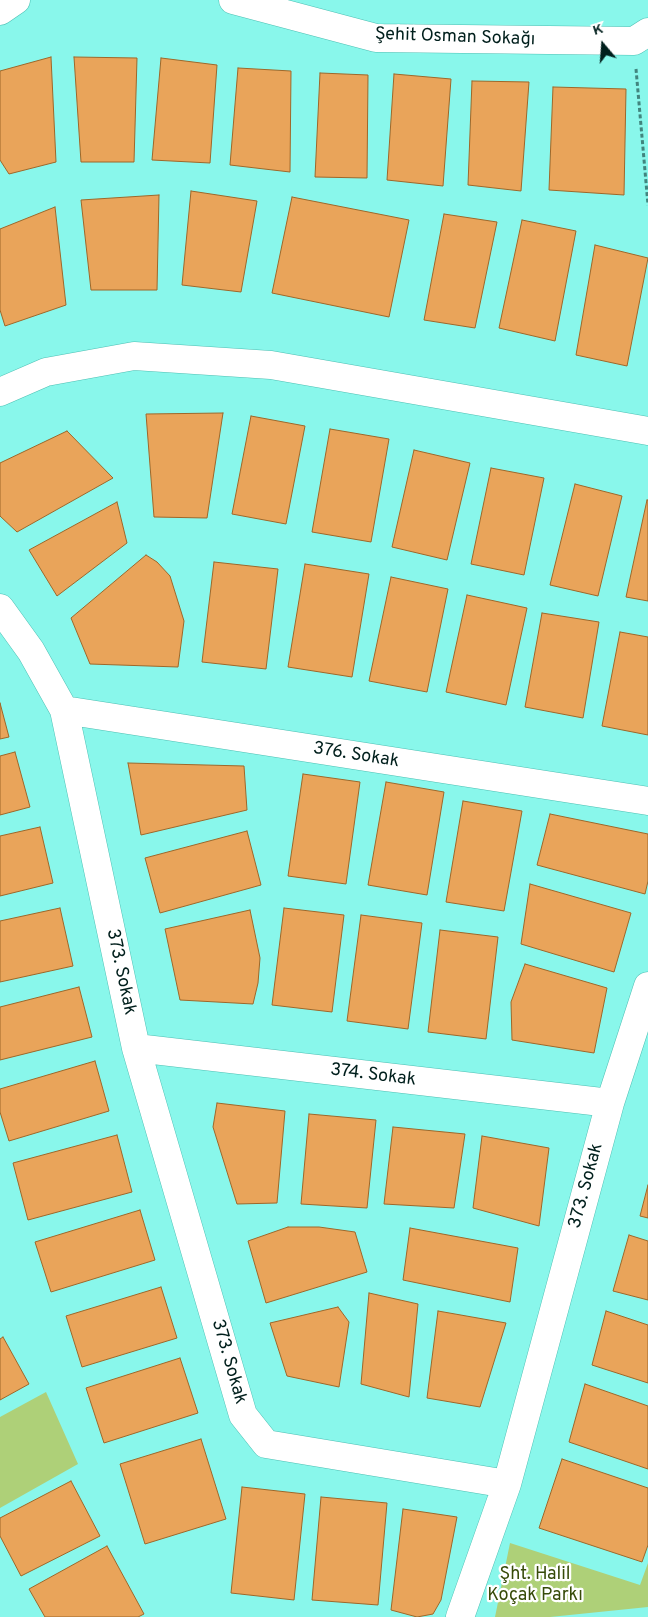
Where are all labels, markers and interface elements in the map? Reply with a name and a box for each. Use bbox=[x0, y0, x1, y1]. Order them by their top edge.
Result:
north arrow bbox=[578, 20, 628, 70]
text: K bbox=[591, 21, 606, 40]
street label: Şehit Osman Sokağı bbox=[374, 24, 536, 52]
street label: 376. Sokak bbox=[311, 739, 401, 773]
street label: 373. Sokak bbox=[100, 927, 140, 1017]
street label: 374. Sokak bbox=[329, 1060, 417, 1092]
street label: 373. Sokak bbox=[565, 1141, 609, 1231]
street label: 373. Sokak bbox=[206, 1317, 250, 1407]
park label: Şht. Halil Koçak Parkı bbox=[487, 1564, 583, 1606]

